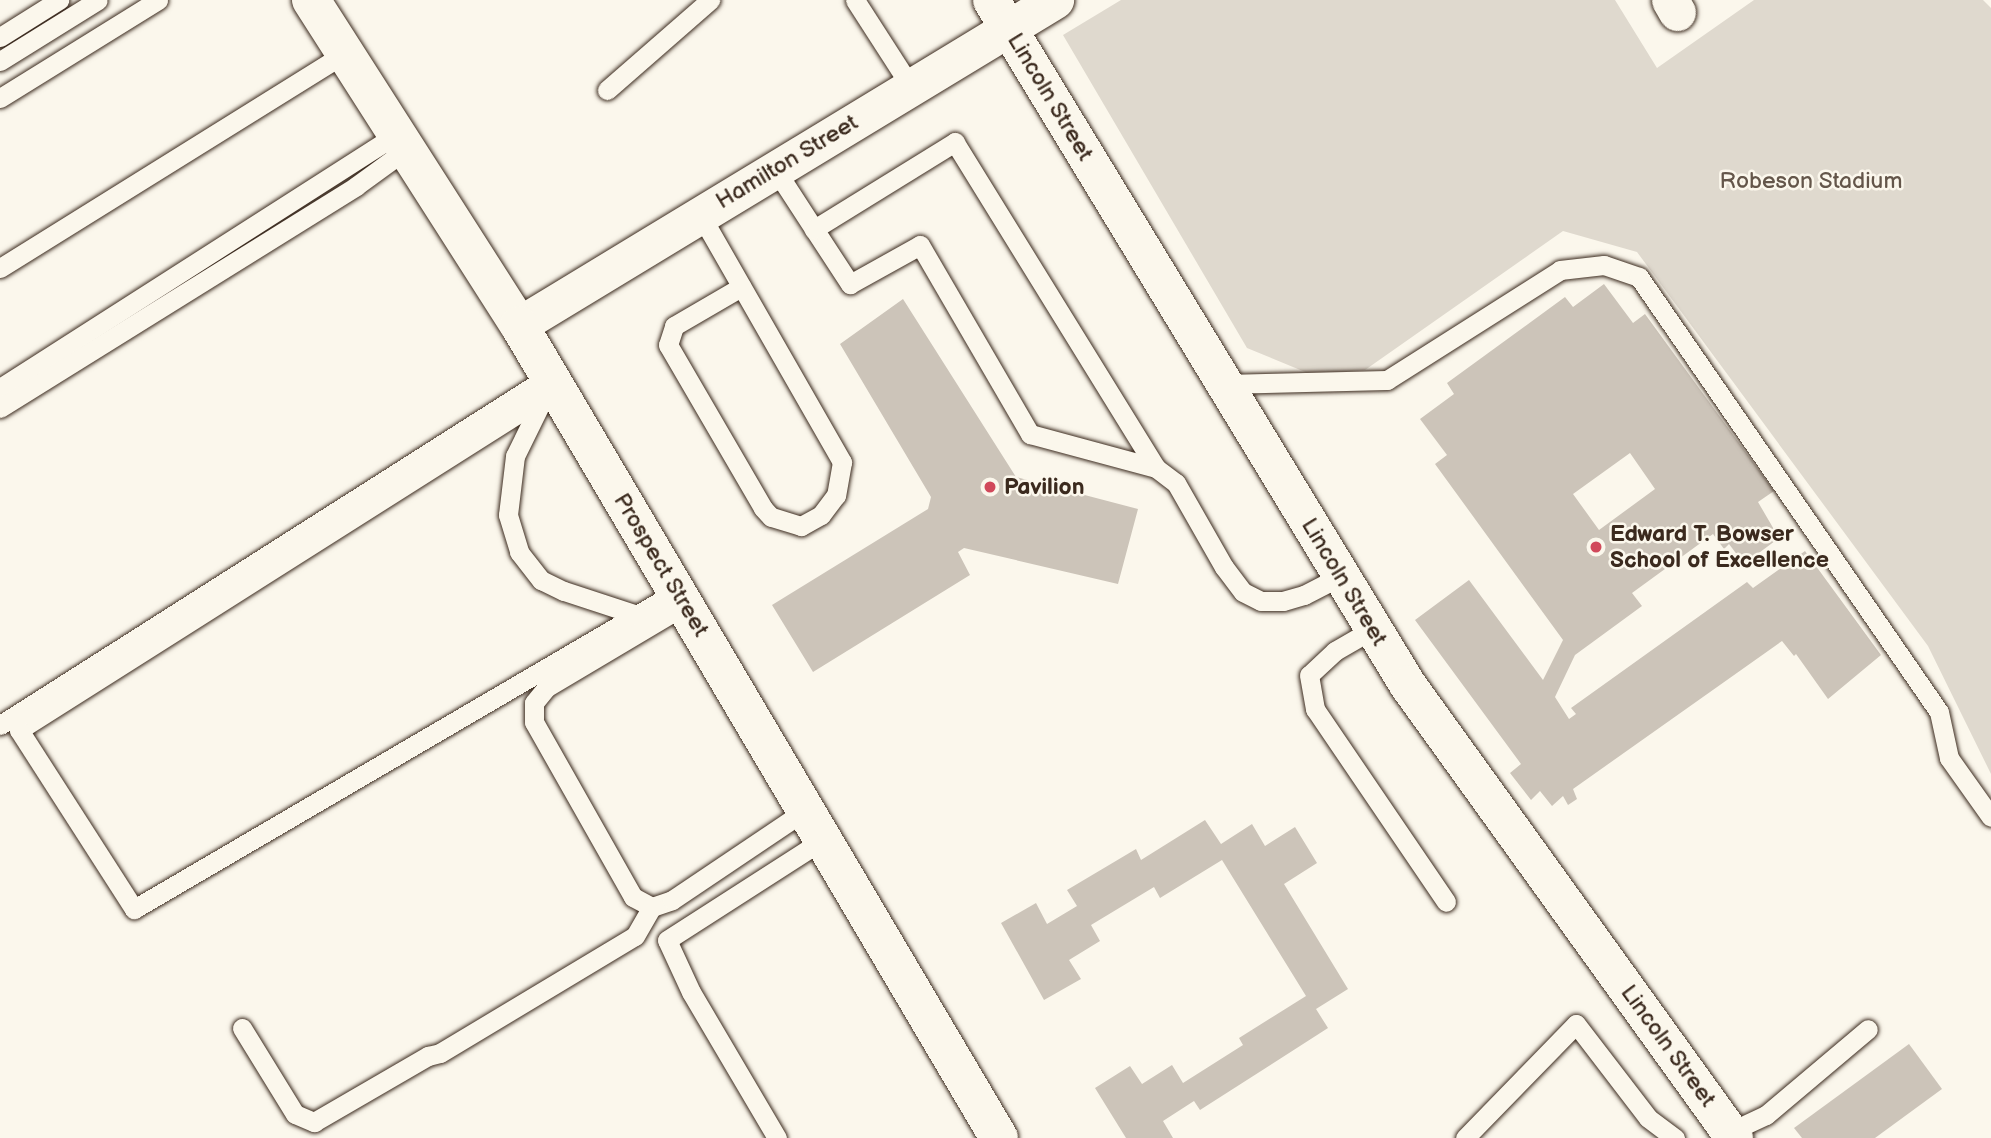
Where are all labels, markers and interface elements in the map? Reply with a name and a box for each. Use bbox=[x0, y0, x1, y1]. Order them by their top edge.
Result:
street label: Lincoln Street bbox=[1001, 28, 1099, 166]
street label: Hamilton Street bbox=[711, 109, 863, 215]
park label: Robeson Stadium bbox=[1719, 167, 1903, 195]
place label: Pavilion bbox=[1004, 473, 1084, 501]
marker: Pavilion bbox=[982, 479, 998, 495]
street label: Prospect Street bbox=[607, 488, 715, 642]
street label: Lincoln Street bbox=[1295, 513, 1393, 651]
place label: Edward T. Bowser School of Excellence bbox=[1610, 520, 1829, 574]
marker: Edward T. Bowser School of Excellence bbox=[1588, 539, 1604, 555]
street label: Lincoln Street bbox=[1614, 979, 1722, 1113]

